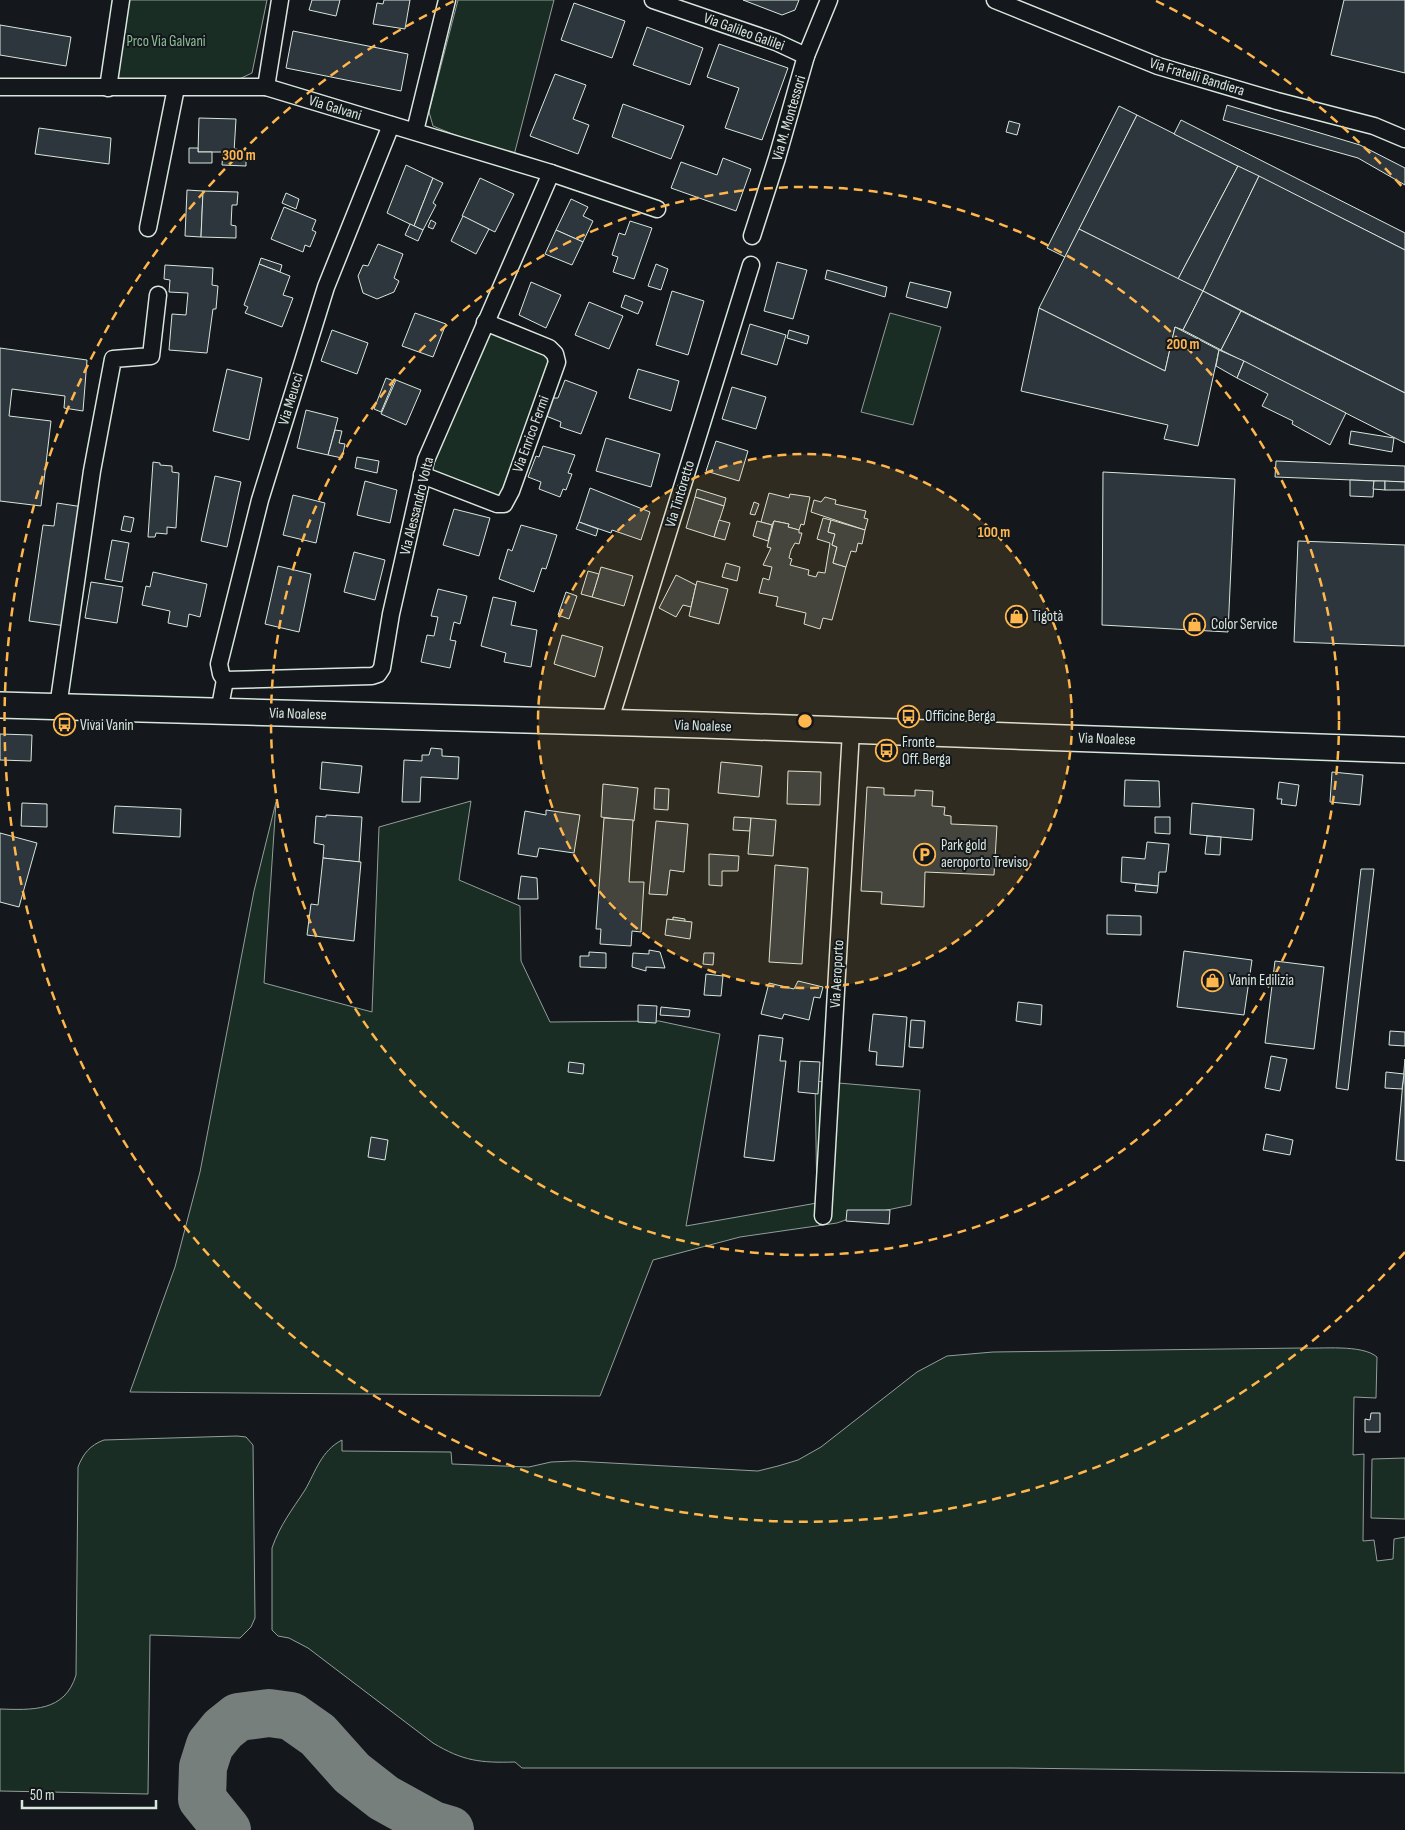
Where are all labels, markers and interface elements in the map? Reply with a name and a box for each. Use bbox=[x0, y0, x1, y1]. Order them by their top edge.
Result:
street label: Via Galileo Galilei bbox=[701, 9, 787, 56]
park label: Prco Via Galvani bbox=[126, 32, 206, 51]
street label: Via Fratelli Bandiera bbox=[1147, 53, 1247, 101]
street label: Via M. Montessori bbox=[768, 73, 810, 163]
street label: Via Galvani bbox=[306, 91, 364, 125]
text: 300 m bbox=[222, 146, 256, 165]
text: 200 m bbox=[1166, 335, 1200, 354]
street label: Via Meucci bbox=[274, 370, 308, 427]
street label: Via Enrico Fermi bbox=[508, 393, 554, 475]
street label: Via Alessandro Volta bbox=[396, 455, 438, 557]
street label: Via Tintoretto bbox=[661, 458, 699, 530]
text: 100 m bbox=[978, 523, 1010, 542]
shop icon: Tigotà bbox=[1004, 604, 1028, 628]
place label: Tigotà bbox=[1032, 607, 1064, 626]
shop icon: Color Service bbox=[1183, 612, 1207, 636]
place label: Color Service bbox=[1211, 615, 1278, 634]
street label: Via Noalese bbox=[269, 704, 327, 724]
bus stop icon: Officine Berga bbox=[897, 704, 921, 728]
place label: Officine Berga bbox=[925, 707, 996, 726]
centre of rings bbox=[796, 712, 814, 730]
bus stop icon: Vivai Vanin bbox=[52, 713, 76, 737]
place label: Vivai Vanin bbox=[80, 716, 134, 735]
street label: Via Noalese bbox=[674, 716, 732, 736]
street label: Via Noalese bbox=[1078, 729, 1136, 749]
place label: Fronte Off. Berga bbox=[902, 733, 951, 769]
bus stop icon: Fronte Off. Berga bbox=[874, 739, 898, 763]
place label: Park gold aeroporto Treviso bbox=[941, 836, 1028, 872]
parking icon: Park gold aeroporto Treviso bbox=[913, 842, 937, 866]
street label: Via Aeroporto bbox=[826, 939, 848, 1009]
shop icon: Vanin Edilizia bbox=[1201, 968, 1225, 992]
place label: Vanin Edilizia bbox=[1229, 971, 1294, 990]
scale bar bbox=[22, 1778, 156, 1810]
text: 50 m bbox=[30, 1786, 55, 1805]

